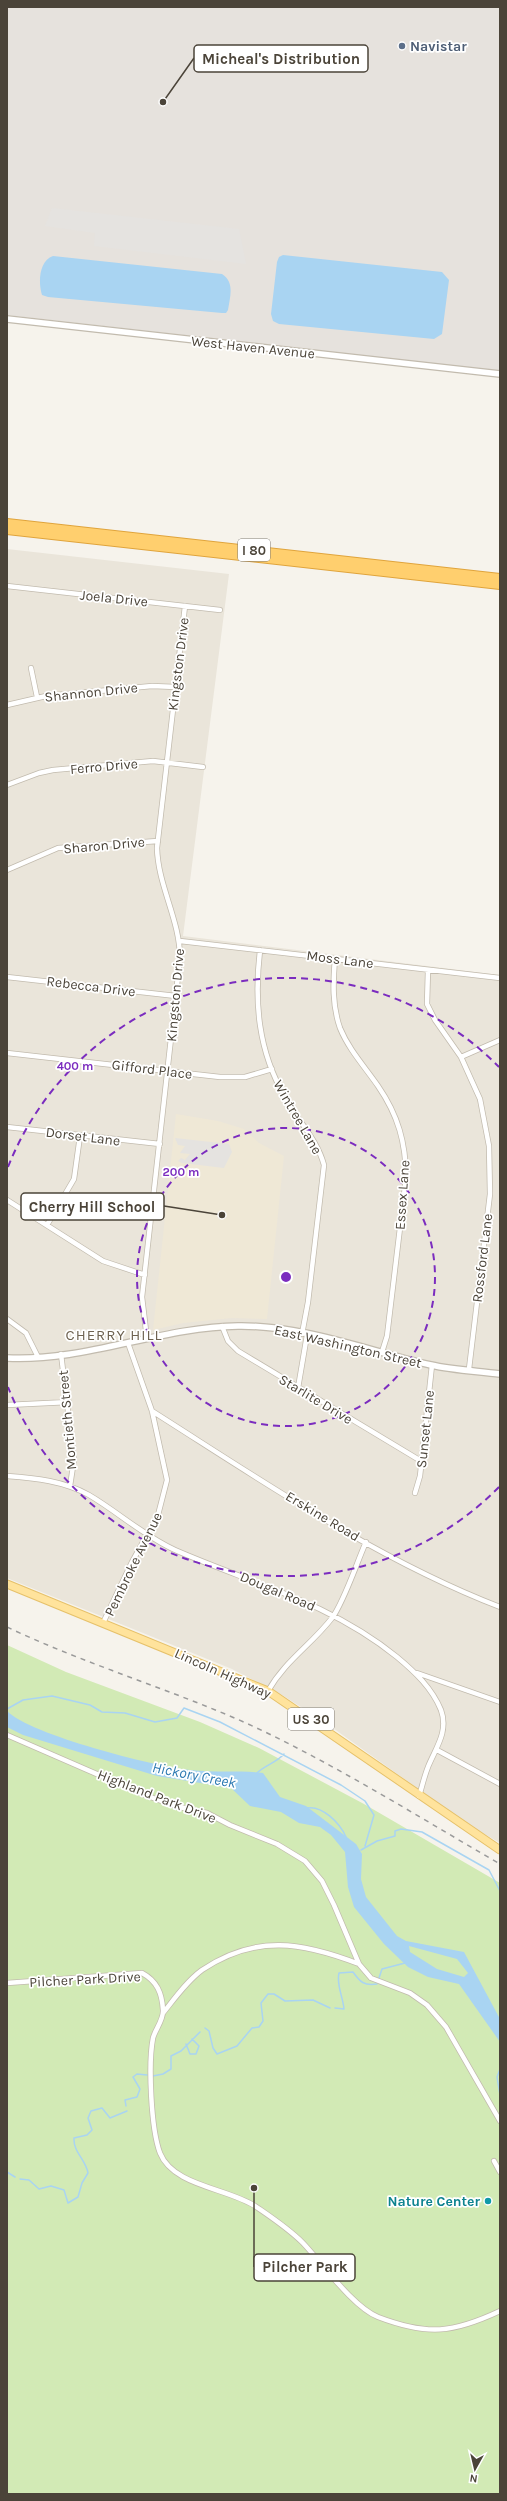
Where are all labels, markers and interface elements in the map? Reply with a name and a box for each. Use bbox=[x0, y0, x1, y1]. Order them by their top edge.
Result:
place label: Navistar bbox=[410, 38, 467, 55]
marker: Navistar bbox=[397, 41, 407, 51]
callout: Micheal's Distribution bbox=[194, 45, 368, 72]
text: Micheal's Distribution bbox=[202, 50, 360, 68]
street label: West Haven Avenue bbox=[190, 333, 316, 362]
road number: I 80 bbox=[238, 539, 270, 561]
street label: Joela Drive bbox=[79, 586, 149, 611]
street label: Kingston Drive bbox=[164, 616, 193, 712]
street label: Shannon Drive bbox=[44, 679, 139, 706]
street label: Ferro Drive bbox=[69, 755, 139, 778]
street label: Sharon Drive bbox=[63, 833, 146, 858]
street label: Moss Lane bbox=[305, 947, 374, 972]
street label: Kingston Drive bbox=[163, 948, 188, 1042]
street label: Rebecca Drive bbox=[46, 973, 136, 1000]
street label: Gifford Place bbox=[111, 1056, 193, 1083]
text: 400 m bbox=[57, 1059, 93, 1073]
street label: Wintree Lane bbox=[269, 1077, 326, 1157]
street label: Dorset Lane bbox=[45, 1123, 121, 1150]
street label: Essex Lane bbox=[392, 1159, 413, 1231]
text: 200 m bbox=[163, 1165, 199, 1179]
callout: Cherry Hill School bbox=[21, 1193, 164, 1220]
text: Cherry Hill School bbox=[29, 1198, 155, 1216]
street label: Rossford Lane bbox=[469, 1213, 496, 1304]
centre of rings bbox=[279, 1270, 293, 1284]
street label: East Washington Street bbox=[273, 1321, 423, 1372]
district label: CHERRY HILL bbox=[65, 1326, 163, 1344]
street label: Montieth Street bbox=[55, 1369, 80, 1471]
street label: Starlite Drive bbox=[276, 1371, 356, 1428]
street label: Sunset Lane bbox=[413, 1389, 438, 1469]
street label: Erskine Road bbox=[283, 1488, 363, 1545]
street label: Pembroke Avenue bbox=[101, 1509, 166, 1619]
street label: Dougal Road bbox=[237, 1568, 318, 1615]
street label: Lincoln Highway bbox=[172, 1645, 274, 1703]
road number: US 30 bbox=[288, 1708, 334, 1730]
water label: Hickory Creek bbox=[151, 1758, 238, 1792]
street label: Highland Park Drive bbox=[95, 1766, 219, 1827]
street label: Pilcher Park Drive bbox=[29, 1968, 141, 1991]
place label: Nature Center bbox=[388, 2193, 481, 2210]
marker: Nature Center bbox=[483, 2196, 493, 2206]
callout: Pilcher Park bbox=[254, 2254, 355, 2281]
text: Pilcher Park bbox=[262, 2258, 348, 2276]
north arrow bbox=[455, 2449, 495, 2489]
text: N bbox=[469, 2471, 478, 2485]

